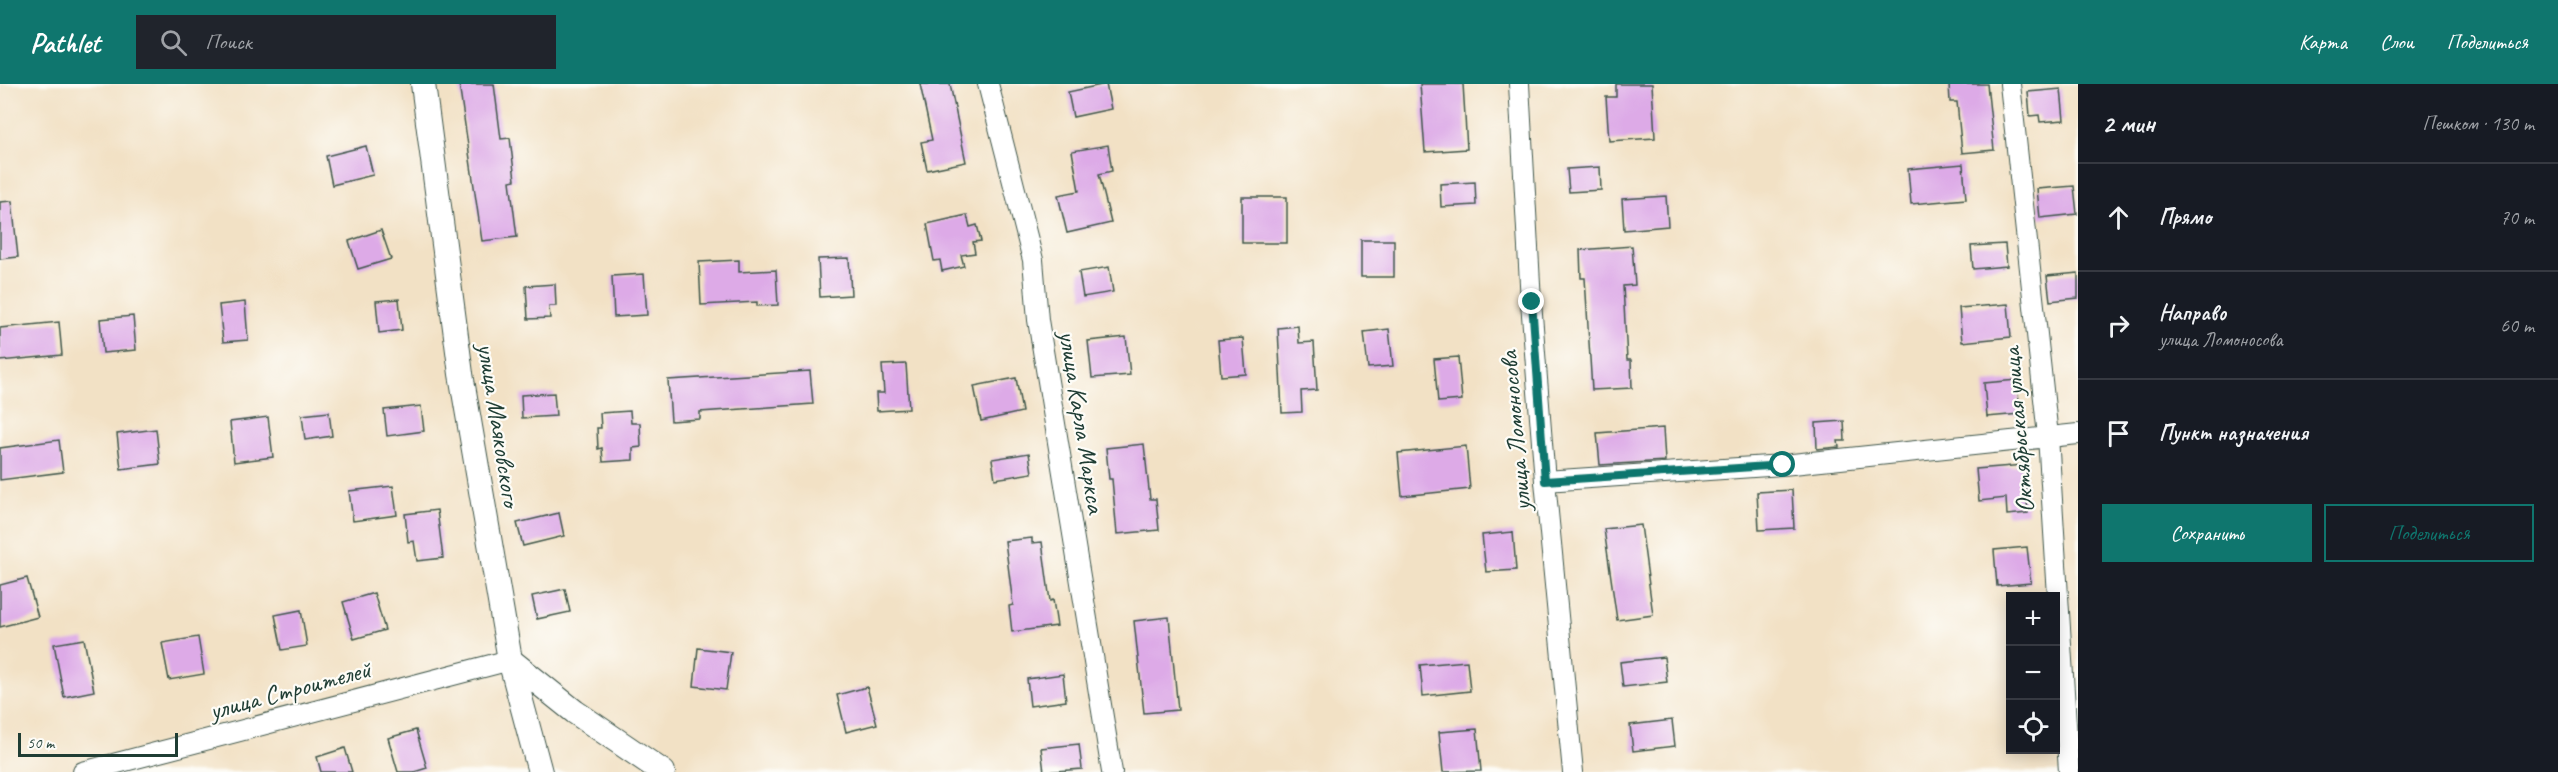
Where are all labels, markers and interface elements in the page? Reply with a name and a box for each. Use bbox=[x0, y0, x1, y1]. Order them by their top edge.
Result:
search box bbox=[136, 15, 556, 69]
text: Pathlet bbox=[30, 25, 100, 60]
icon: search bbox=[157, 26, 190, 59]
text: Поиск bbox=[205, 28, 252, 56]
text: Карта bbox=[2299, 29, 2347, 55]
text: Слои bbox=[2380, 29, 2414, 55]
text: Поделиться bbox=[2447, 29, 2528, 55]
text: 2 мин bbox=[2102, 107, 2155, 140]
text: Пешком · 130 m bbox=[2422, 111, 2534, 136]
icon: ahead bbox=[2102, 201, 2135, 234]
text: Прямо bbox=[2159, 203, 2211, 231]
text: 70 m bbox=[2500, 205, 2534, 230]
route end bbox=[1518, 288, 1544, 314]
text: Направо bbox=[2159, 299, 2226, 327]
icon: right bbox=[2102, 309, 2135, 342]
text: 60 m bbox=[2500, 313, 2534, 338]
street label: улица Карла Маркса bbox=[1051, 326, 1113, 517]
text: улица Ломоносова bbox=[2159, 327, 2282, 352]
street label: улица Маяковского bbox=[469, 339, 529, 512]
street label: Октябрьская улица bbox=[1994, 343, 2042, 514]
street label: улица Ломоносова bbox=[1491, 348, 1539, 514]
icon: arrive bbox=[2102, 417, 2135, 450]
text: Пункт назначения bbox=[2159, 419, 2308, 447]
route start bbox=[1769, 451, 1795, 477]
button: Сохранить bbox=[2102, 504, 2312, 562]
button: Поделиться bbox=[2324, 504, 2534, 562]
map controls bbox=[2006, 592, 2060, 754]
button: + bbox=[2006, 592, 2060, 646]
button: − bbox=[2006, 646, 2060, 700]
street label: улица Строителей bbox=[204, 652, 376, 728]
button: locate bbox=[2006, 700, 2060, 754]
scale bar bbox=[18, 730, 178, 758]
text: 50 m bbox=[27, 733, 54, 753]

